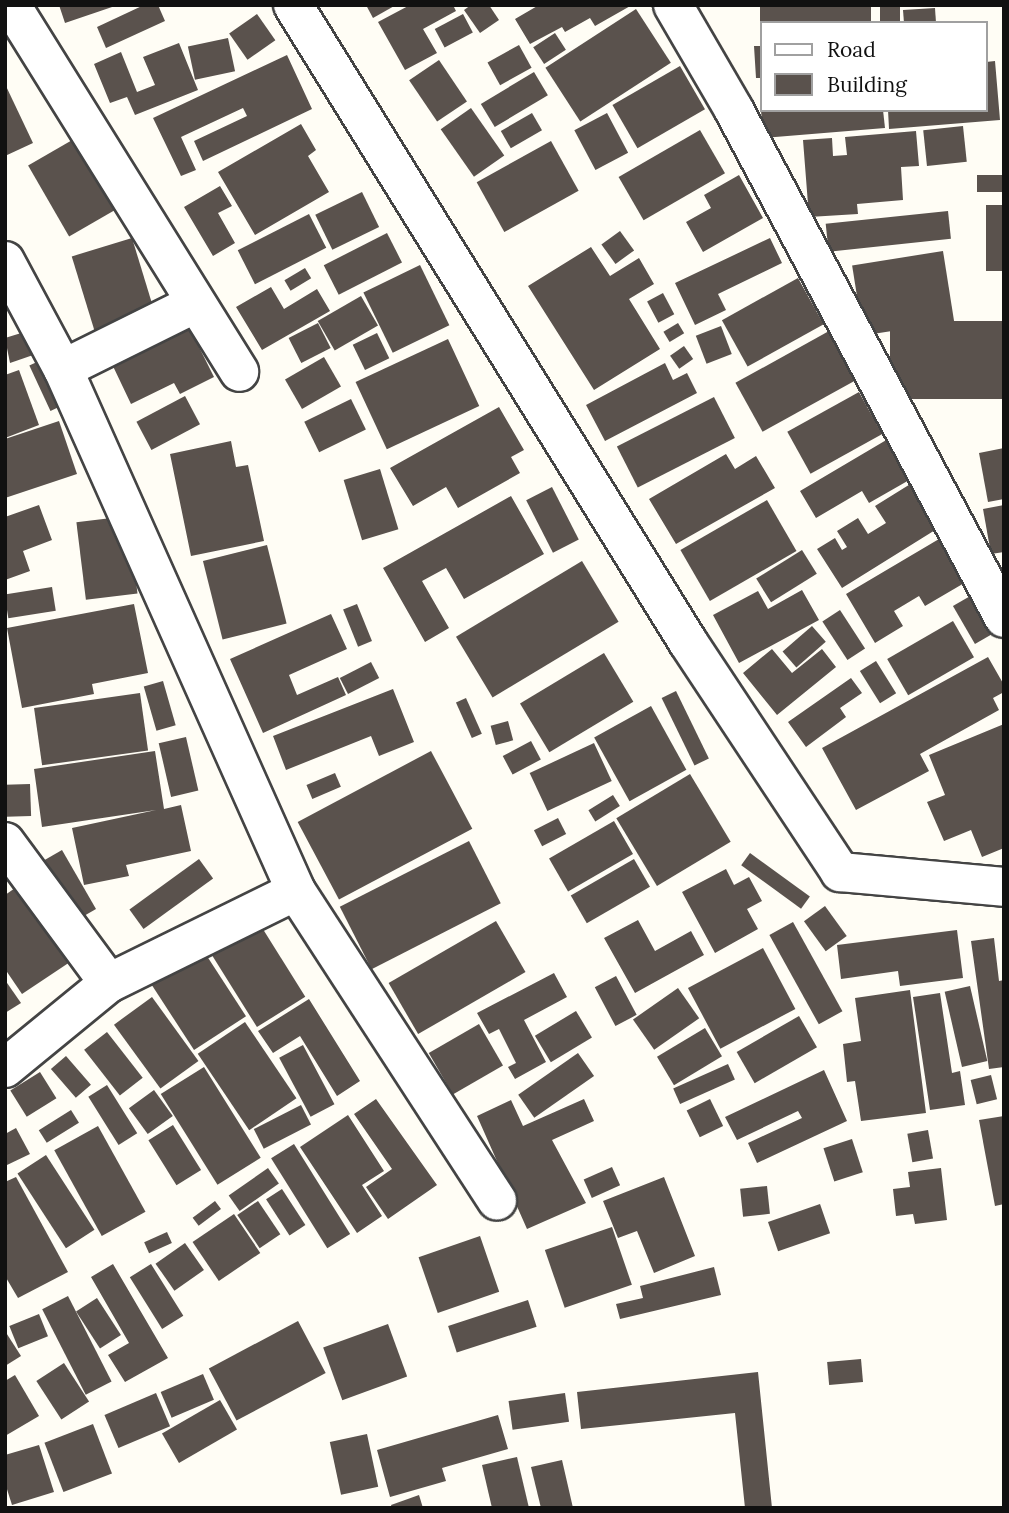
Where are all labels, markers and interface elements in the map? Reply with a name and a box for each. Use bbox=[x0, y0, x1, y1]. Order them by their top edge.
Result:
legend bbox=[760, 21, 988, 112]
text: Road bbox=[827, 36, 876, 63]
text: Building bbox=[827, 71, 907, 98]

